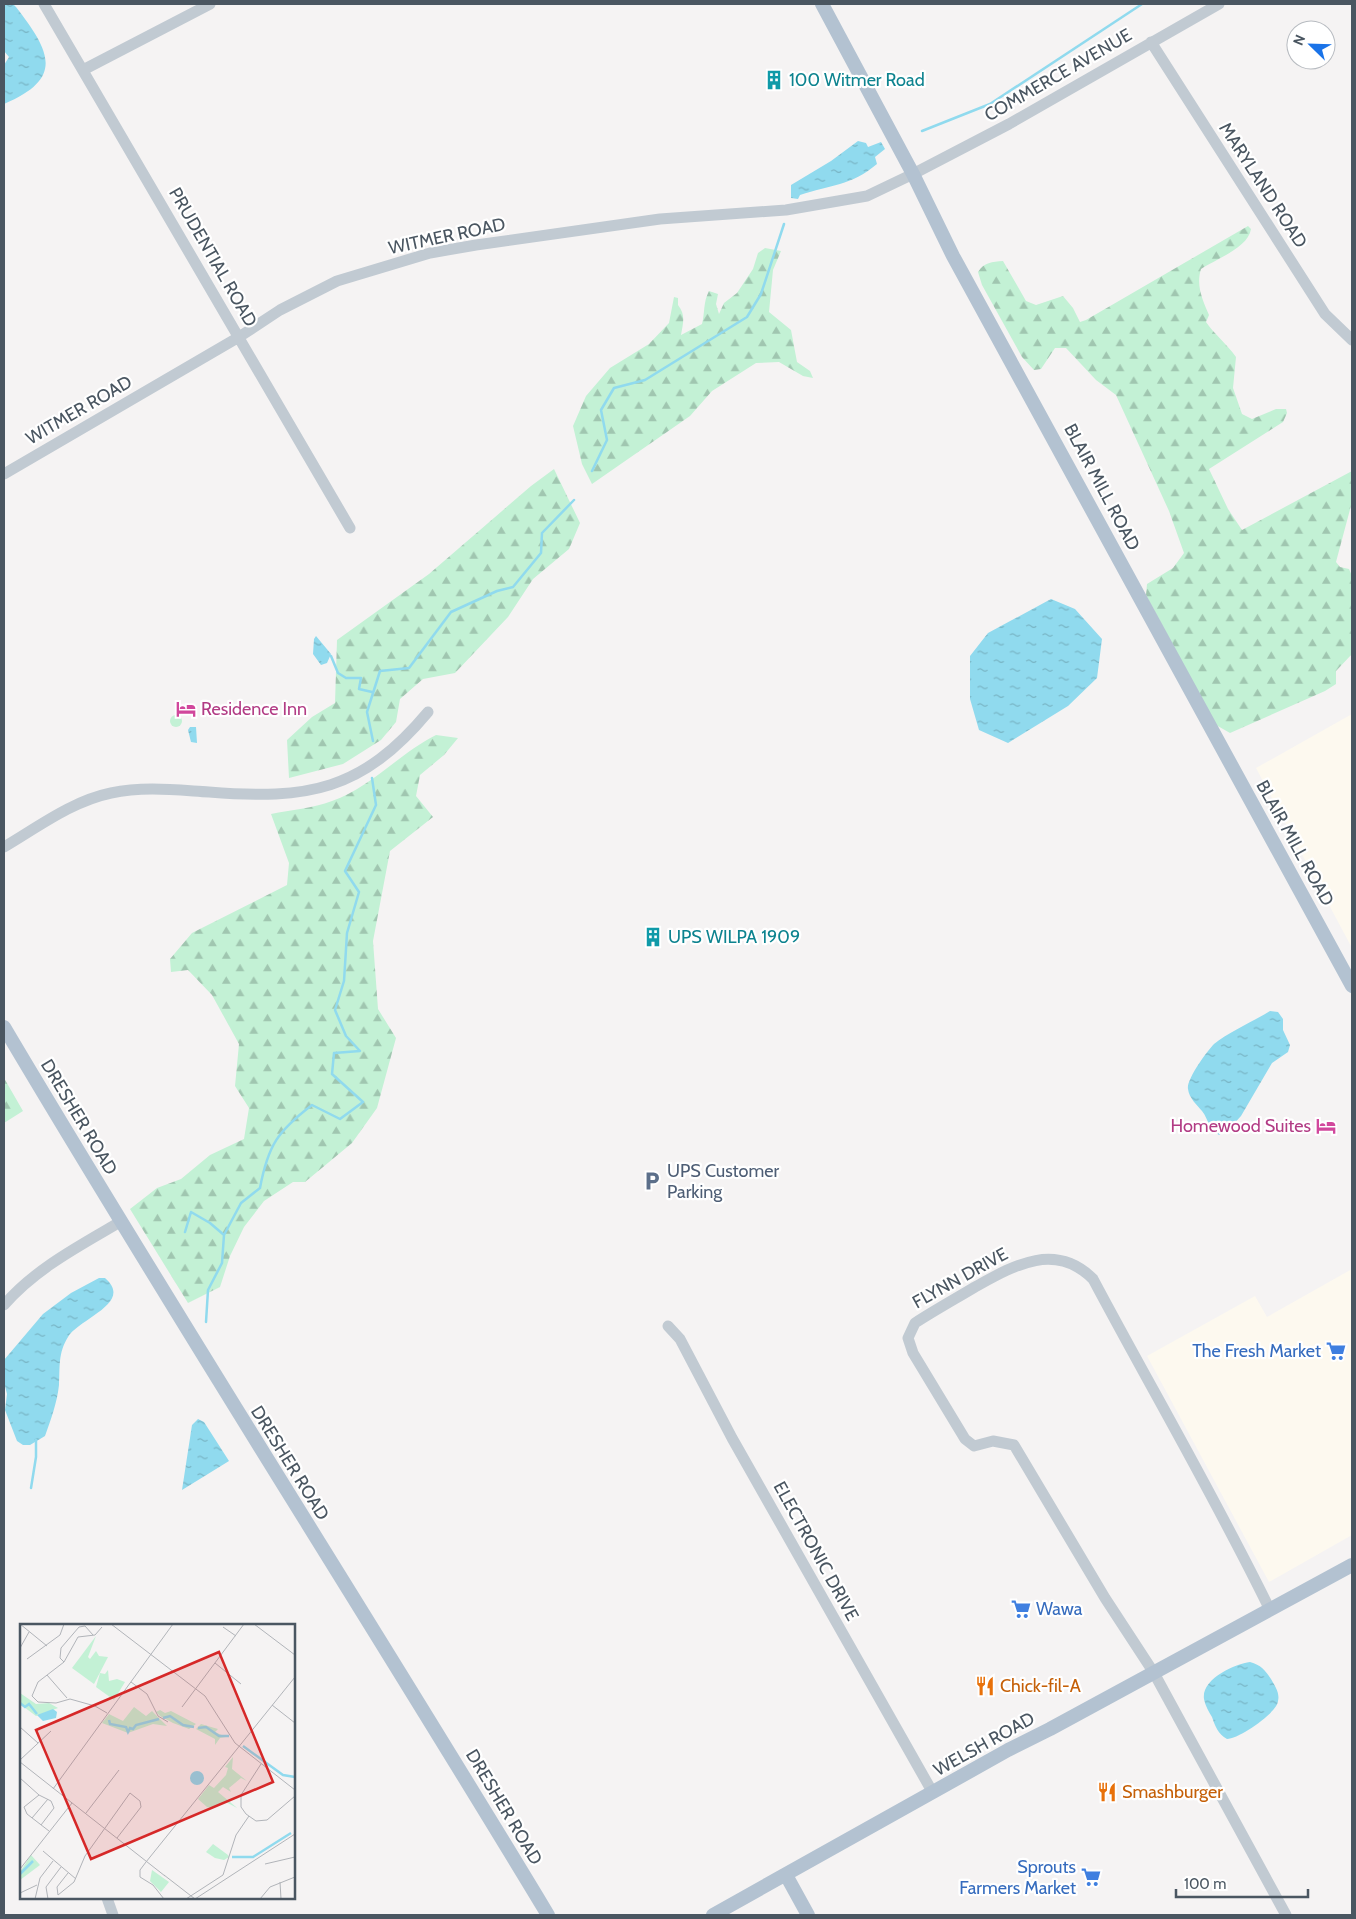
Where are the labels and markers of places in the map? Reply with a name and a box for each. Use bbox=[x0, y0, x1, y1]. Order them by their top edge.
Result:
building icon: 100 Witmer Road bbox=[763, 69, 785, 91]
place label: 100 Witmer Road bbox=[789, 69, 925, 91]
hotel icon: Residence Inn bbox=[175, 698, 197, 720]
place label: Residence Inn bbox=[201, 698, 307, 720]
building icon: UPS WILPA 1909 bbox=[642, 926, 664, 948]
place label: UPS WILPA 1909 bbox=[668, 926, 800, 948]
place label: Homewood Suites bbox=[1171, 1115, 1311, 1137]
hotel icon: Homewood Suites bbox=[1315, 1115, 1337, 1137]
place label: UPS Customer Parking bbox=[667, 1160, 779, 1203]
parking icon: UPS Customer Parking bbox=[641, 1170, 663, 1192]
place label: The Fresh Market bbox=[1192, 1340, 1321, 1362]
supermarket icon: The Fresh Market bbox=[1325, 1340, 1347, 1362]
supermarket icon: Wawa bbox=[1010, 1598, 1032, 1620]
place label: Wawa bbox=[1036, 1598, 1083, 1620]
restaurant icon: Chick-fil-A bbox=[974, 1675, 996, 1697]
place label: Chick-fil-A bbox=[1000, 1675, 1081, 1697]
restaurant icon: Smashburger bbox=[1096, 1781, 1118, 1803]
place label: Smashburger bbox=[1122, 1781, 1223, 1803]
place label: Sprouts Farmers Market bbox=[959, 1856, 1076, 1899]
supermarket icon: Sprouts Farmers Market bbox=[1080, 1866, 1102, 1888]

